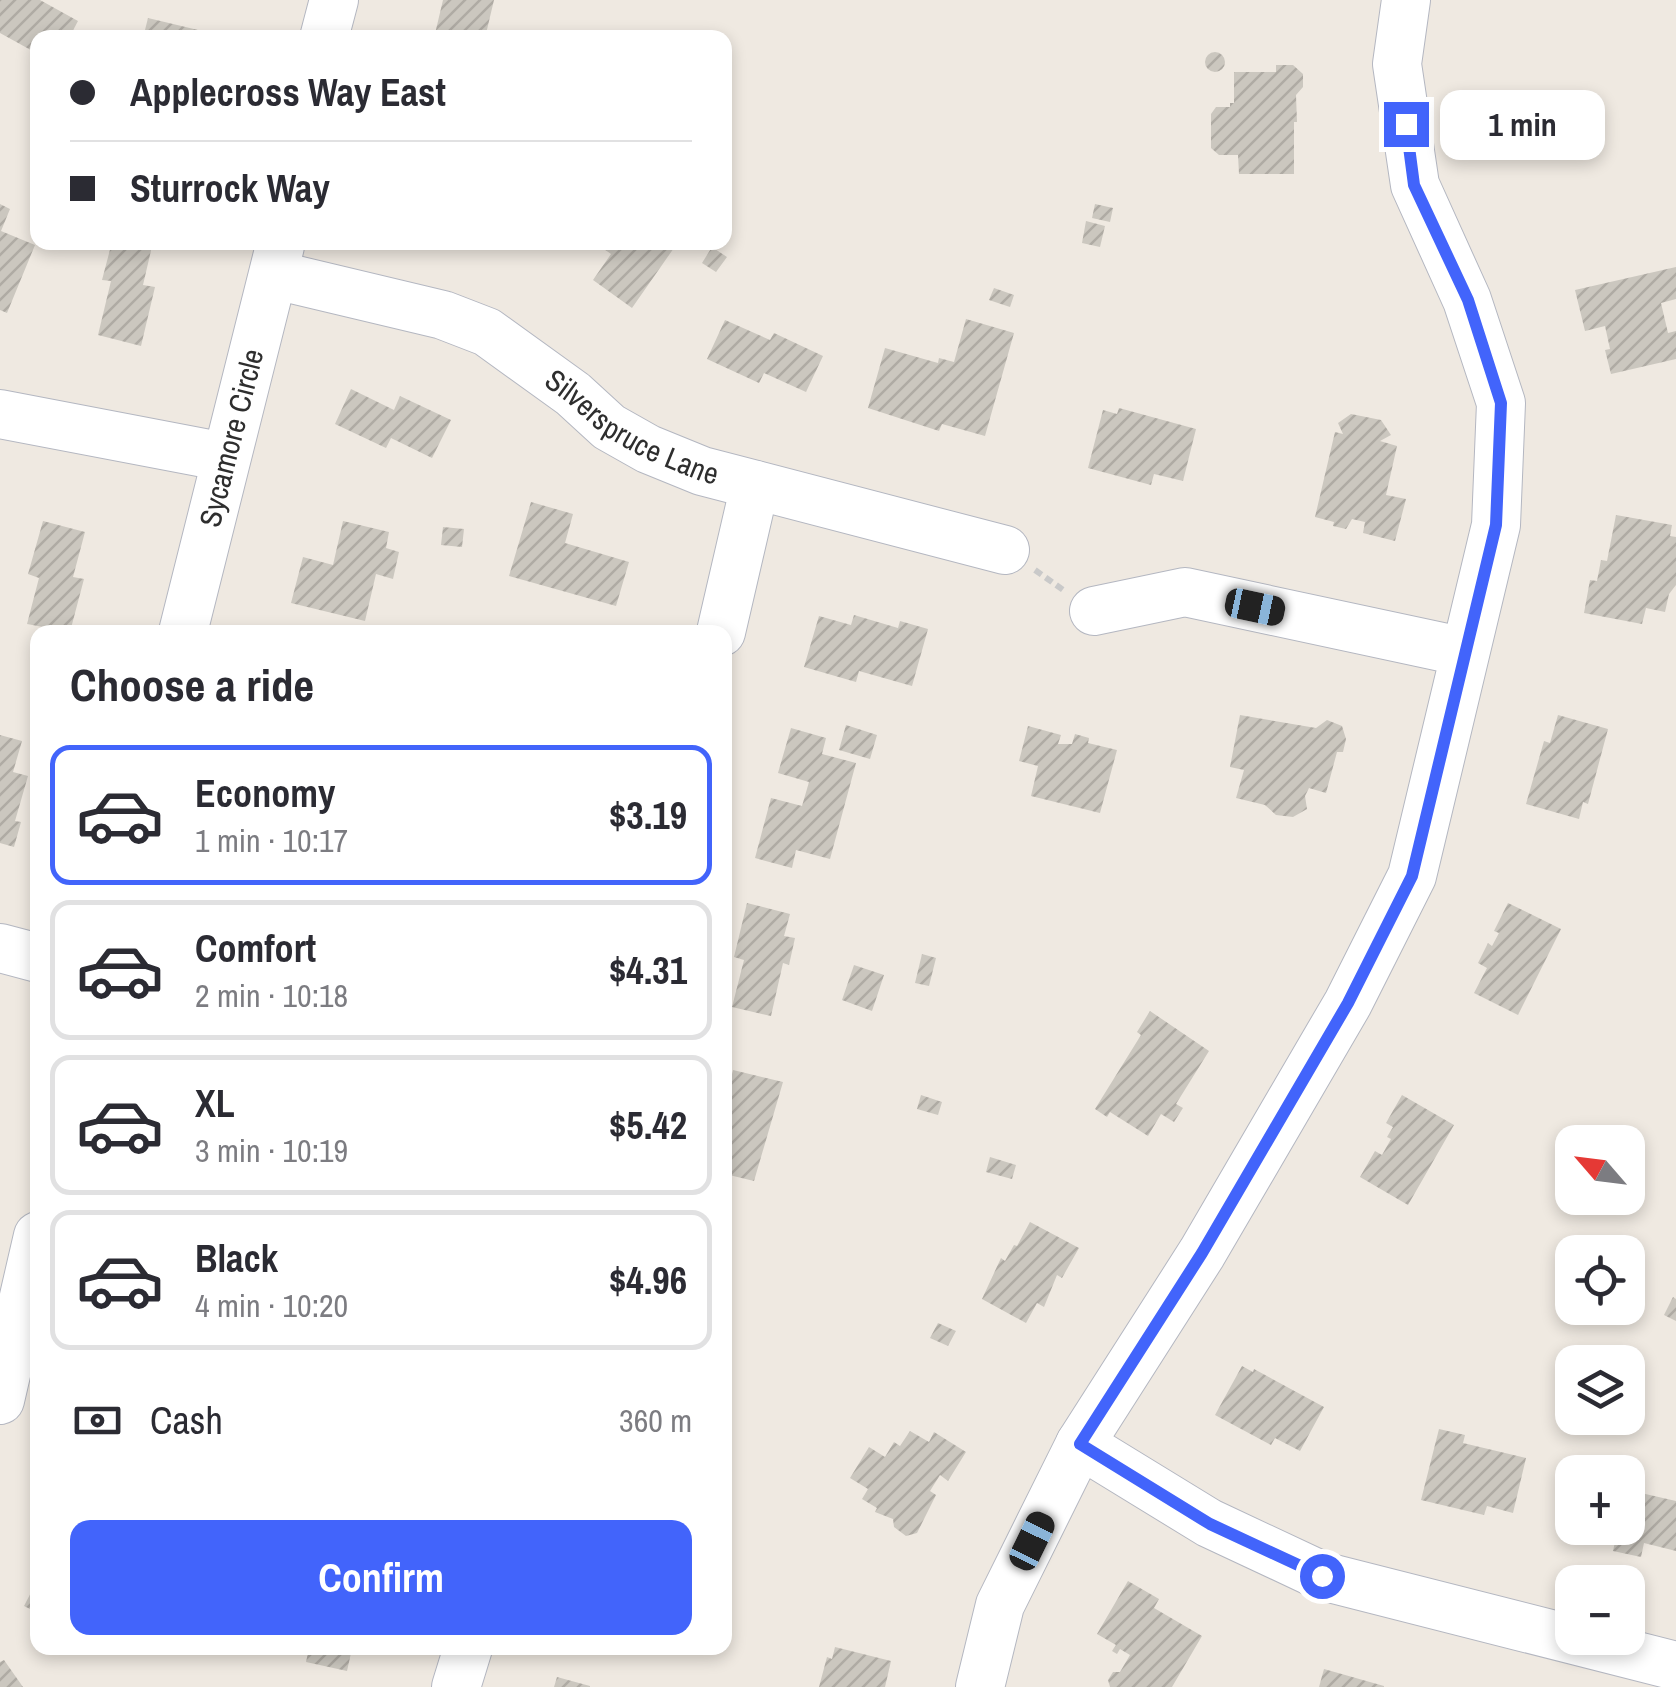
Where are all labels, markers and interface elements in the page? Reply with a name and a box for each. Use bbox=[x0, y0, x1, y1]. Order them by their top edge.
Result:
text: Applecross Way East bbox=[130, 67, 446, 118]
callout: 1 min bbox=[1441, 89, 1606, 159]
route end bbox=[1384, 102, 1429, 147]
text: 1 min bbox=[1488, 103, 1557, 146]
text: Sturrock Way bbox=[130, 163, 330, 214]
street label: Sycamore Circle bbox=[189, 345, 272, 531]
street label: Silverspruce Lane bbox=[537, 359, 723, 494]
car bbox=[1223, 586, 1287, 628]
text: Choose a ride bbox=[70, 654, 314, 715]
text: Economy bbox=[195, 768, 335, 819]
icon: car bbox=[75, 770, 165, 860]
text: $3.19 bbox=[609, 790, 687, 841]
text: 1 min · 10:17 bbox=[195, 819, 348, 862]
text: Comfort bbox=[195, 923, 316, 974]
icon: car bbox=[75, 925, 165, 1015]
text: $4.31 bbox=[609, 945, 687, 996]
text: 2 min · 10:18 bbox=[195, 974, 348, 1017]
text: XL bbox=[195, 1078, 235, 1129]
icon: car bbox=[75, 1080, 165, 1170]
text: $5.42 bbox=[609, 1100, 687, 1151]
north arrow bbox=[1555, 1125, 1645, 1215]
map controls bbox=[1555, 1125, 1645, 1655]
text: 3 min · 10:19 bbox=[195, 1129, 348, 1172]
text: Black bbox=[195, 1233, 278, 1284]
icon: car bbox=[75, 1235, 165, 1325]
button: locate bbox=[1555, 1235, 1645, 1325]
text: $4.96 bbox=[609, 1255, 687, 1306]
text: 4 min · 10:20 bbox=[195, 1284, 348, 1327]
button: layers bbox=[1555, 1345, 1645, 1435]
icon: cash bbox=[70, 1393, 125, 1448]
text: Cash bbox=[150, 1395, 223, 1446]
text: 360 m bbox=[619, 1399, 692, 1442]
button: + bbox=[1555, 1455, 1645, 1545]
car bbox=[1005, 1507, 1059, 1575]
button: Confirm bbox=[70, 1520, 692, 1635]
route start bbox=[1300, 1554, 1345, 1599]
button: − bbox=[1555, 1565, 1645, 1655]

